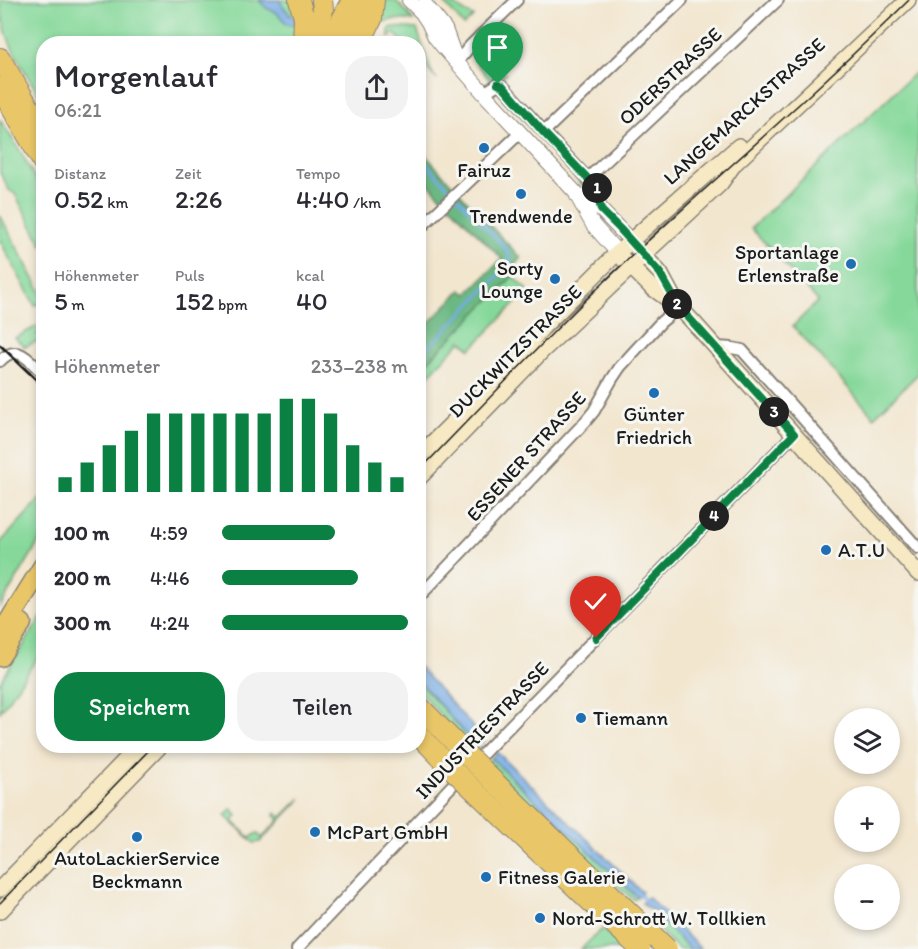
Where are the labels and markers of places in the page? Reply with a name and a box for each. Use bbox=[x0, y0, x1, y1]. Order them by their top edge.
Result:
pin bbox=[472, 22, 523, 84]
marker: Fairuz bbox=[477, 141, 491, 155]
place label: Fairuz bbox=[457, 158, 511, 182]
pin: 1 bbox=[582, 173, 612, 203]
marker: Trendwende bbox=[514, 187, 528, 201]
place label: Trendwende bbox=[469, 204, 573, 228]
place label: Sportanlage Erlenstraße bbox=[735, 240, 839, 287]
place label: Sorty Lounge bbox=[481, 256, 544, 303]
marker: Sportanlage Erlenstraße bbox=[844, 257, 858, 271]
marker: Sorty Lounge bbox=[548, 272, 562, 286]
pin: 2 bbox=[662, 289, 692, 319]
marker: Günter Friedrich bbox=[647, 386, 661, 400]
pin: 3 bbox=[759, 397, 789, 427]
place label: Günter Friedrich bbox=[616, 402, 692, 449]
pin: 4 bbox=[699, 501, 729, 531]
place label: A.T.U bbox=[838, 538, 885, 562]
marker: A.T.U bbox=[819, 543, 833, 557]
pin bbox=[570, 576, 621, 638]
place label: Tiemann bbox=[593, 706, 668, 730]
marker: Tiemann bbox=[574, 711, 588, 725]
place label: McPart GmbH bbox=[327, 820, 448, 844]
marker: McPart GmbH bbox=[308, 825, 322, 839]
marker: AutoLackierService Beckmann bbox=[130, 830, 144, 844]
place label: AutoLackierService Beckmann bbox=[54, 846, 220, 893]
place label: Fitness Galerie bbox=[498, 865, 626, 889]
marker: Fitness Galerie bbox=[479, 870, 493, 884]
place label: Nord-Schrott W. Tollkien bbox=[552, 906, 766, 930]
marker: Nord-Schrott W. Tollkien bbox=[533, 911, 547, 925]

